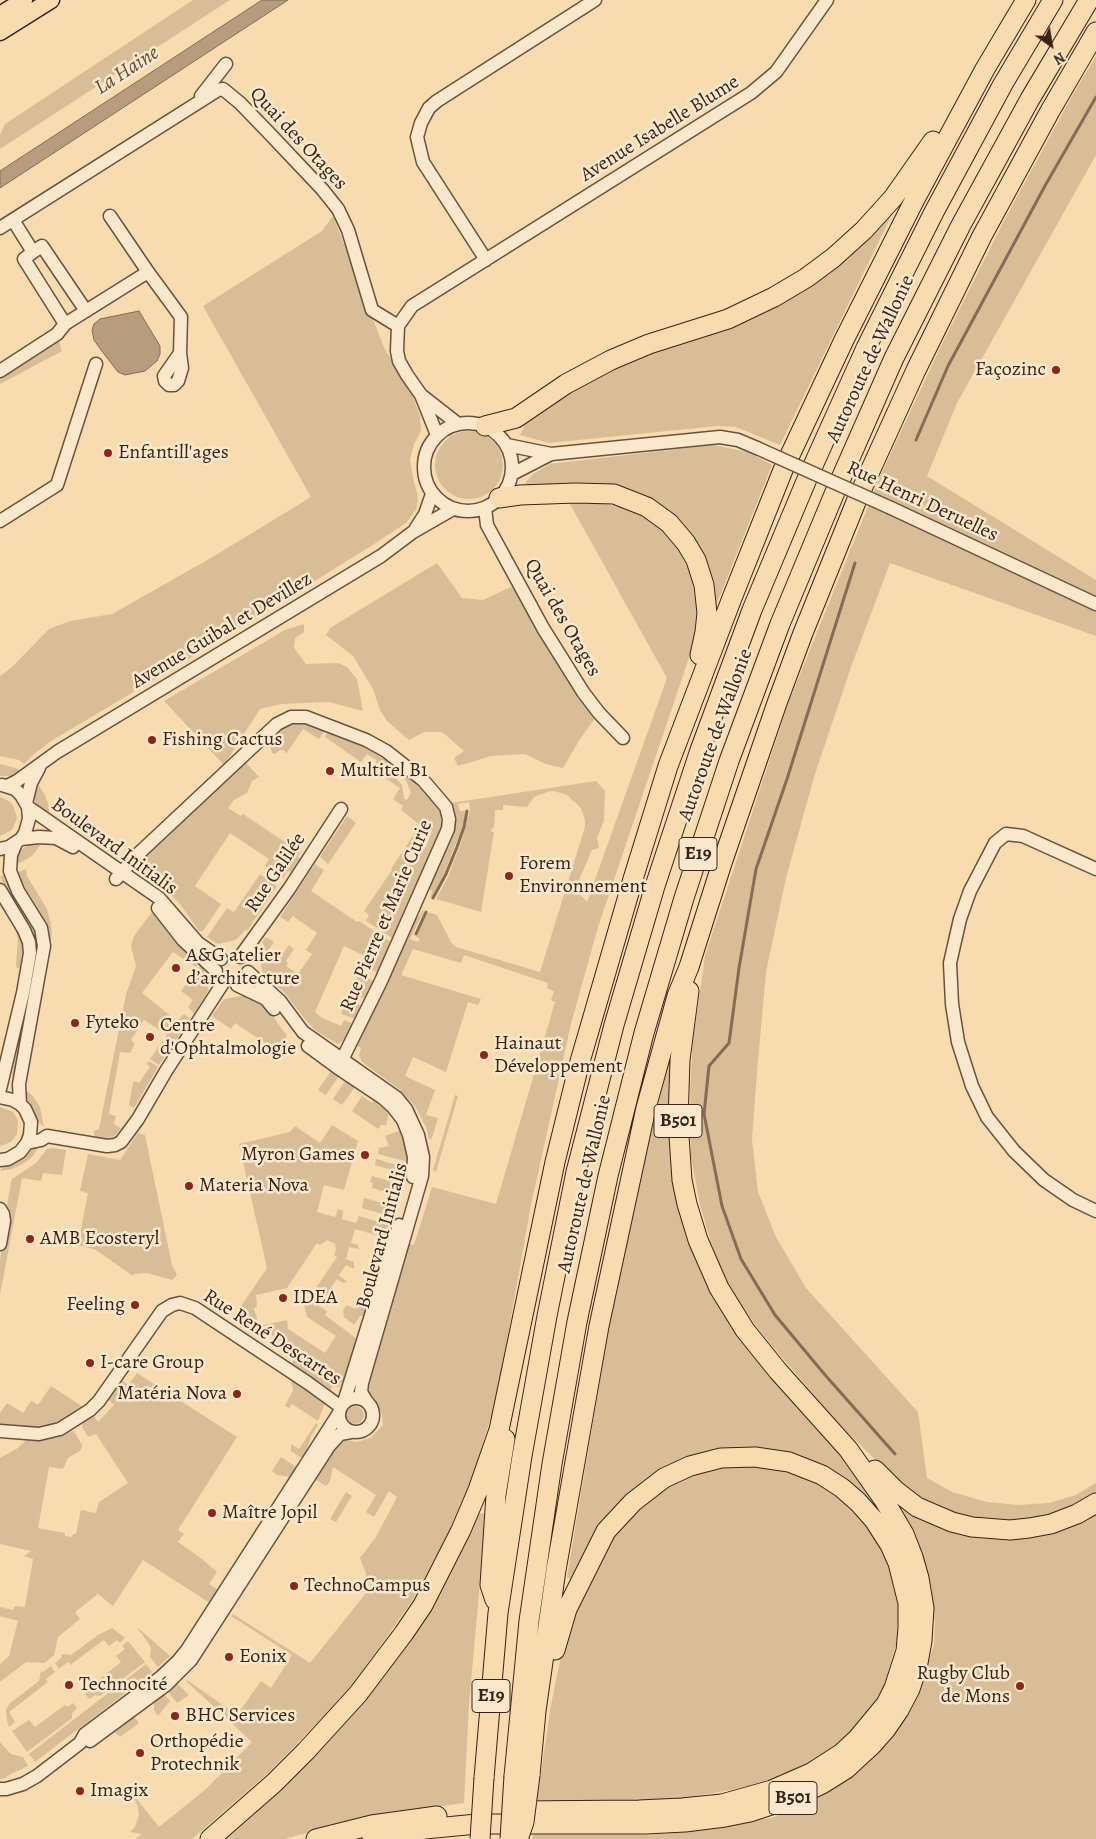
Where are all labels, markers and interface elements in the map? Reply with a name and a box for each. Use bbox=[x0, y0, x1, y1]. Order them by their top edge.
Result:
north arrow bbox=[1026, 20, 1076, 70]
water label: La Haine bbox=[90, 41, 164, 101]
text: N bbox=[1050, 47, 1069, 69]
street label: Avenue Isabelle Blume bbox=[576, 70, 744, 188]
street label: Quai des Otages bbox=[244, 82, 352, 196]
street label: Autoroute de Wallonie bbox=[822, 272, 920, 446]
place label: Façozinc bbox=[975, 358, 1046, 382]
marker: Façozinc bbox=[1050, 364, 1062, 376]
place label: Enfantill'ages bbox=[118, 441, 229, 465]
marker: Enfantill'ages bbox=[102, 447, 114, 459]
street label: Rue Henri Deruelles bbox=[842, 456, 1002, 548]
street label: Quai des Otages bbox=[519, 555, 605, 681]
street label: Avenue Guibal et Devillez bbox=[127, 568, 317, 694]
street label: Autoroute de Wallonie bbox=[674, 646, 758, 824]
place label: Fishing Cactus bbox=[162, 728, 283, 752]
marker: Fishing Cactus bbox=[146, 734, 158, 746]
place label: Multitel B1 bbox=[340, 759, 428, 783]
marker: Multitel B1 bbox=[324, 765, 336, 777]
street label: Boulevard Initialis bbox=[46, 793, 182, 901]
street label: Rue Pierre et Marie Curie bbox=[336, 816, 438, 1016]
street label: Rue Galilée bbox=[241, 829, 311, 917]
road number: E19 bbox=[679, 838, 717, 871]
place label: Forem Environnement bbox=[519, 852, 647, 899]
marker: Forem Environnement bbox=[503, 870, 515, 882]
place label: A&G atelier d’architecture bbox=[186, 944, 300, 991]
marker: A&G atelier d’architecture bbox=[170, 962, 182, 974]
place label: Fyteko bbox=[85, 1011, 139, 1035]
place label: Centre d'Ophtalmologie bbox=[160, 1014, 296, 1061]
marker: Fyteko bbox=[69, 1017, 81, 1029]
marker: Centre d'Ophtalmologie bbox=[144, 1031, 156, 1043]
place label: Hainaut Développement bbox=[494, 1032, 623, 1079]
marker: Hainaut Développement bbox=[478, 1049, 490, 1061]
street label: Autoroute de Wallonie bbox=[553, 1093, 617, 1275]
road number: B501 bbox=[654, 1104, 702, 1138]
place label: Myron Games bbox=[241, 1143, 355, 1167]
marker: Myron Games bbox=[359, 1149, 371, 1161]
street label: Boulevard Initialis bbox=[352, 1160, 414, 1312]
place label: Materia Nova bbox=[199, 1174, 309, 1198]
marker: Materia Nova bbox=[183, 1180, 195, 1192]
place label: AMB Ecosteryl bbox=[40, 1227, 159, 1251]
marker: AMB Ecosteryl bbox=[24, 1233, 36, 1245]
street label: Rue René Descartes bbox=[198, 1284, 346, 1392]
place label: IDEA bbox=[293, 1286, 338, 1310]
marker: IDEA bbox=[277, 1292, 289, 1304]
place label: Feeling bbox=[66, 1293, 125, 1317]
marker: Feeling bbox=[129, 1299, 141, 1311]
place label: I-care Group bbox=[100, 1351, 204, 1375]
marker: I-care Group bbox=[84, 1357, 96, 1369]
place label: Matéria Nova bbox=[117, 1382, 227, 1406]
marker: Matéria Nova bbox=[231, 1388, 243, 1400]
place label: Maître Jopil bbox=[222, 1501, 317, 1525]
marker: Maître Jopil bbox=[206, 1507, 218, 1519]
place label: TechnoCampus bbox=[304, 1574, 431, 1598]
marker: TechnoCampus bbox=[288, 1580, 300, 1592]
place label: Eonix bbox=[239, 1645, 286, 1669]
marker: Eonix bbox=[223, 1651, 235, 1663]
place label: Rugby Club de Mons bbox=[916, 1662, 1010, 1709]
place label: Technocité bbox=[79, 1673, 167, 1697]
marker: Technocité bbox=[63, 1679, 75, 1691]
road number: E19 bbox=[472, 1680, 510, 1712]
marker: Rugby Club de Mons bbox=[1014, 1680, 1026, 1692]
place label: BHC Services bbox=[185, 1704, 295, 1728]
marker: BHC Services bbox=[169, 1710, 181, 1722]
place label: Orthopédie Protechnik bbox=[150, 1730, 244, 1777]
marker: Orthopédie Protechnik bbox=[134, 1747, 146, 1759]
place label: Imagix bbox=[90, 1779, 148, 1803]
road number: B501 bbox=[769, 1782, 817, 1815]
marker: Imagix bbox=[74, 1785, 86, 1797]

